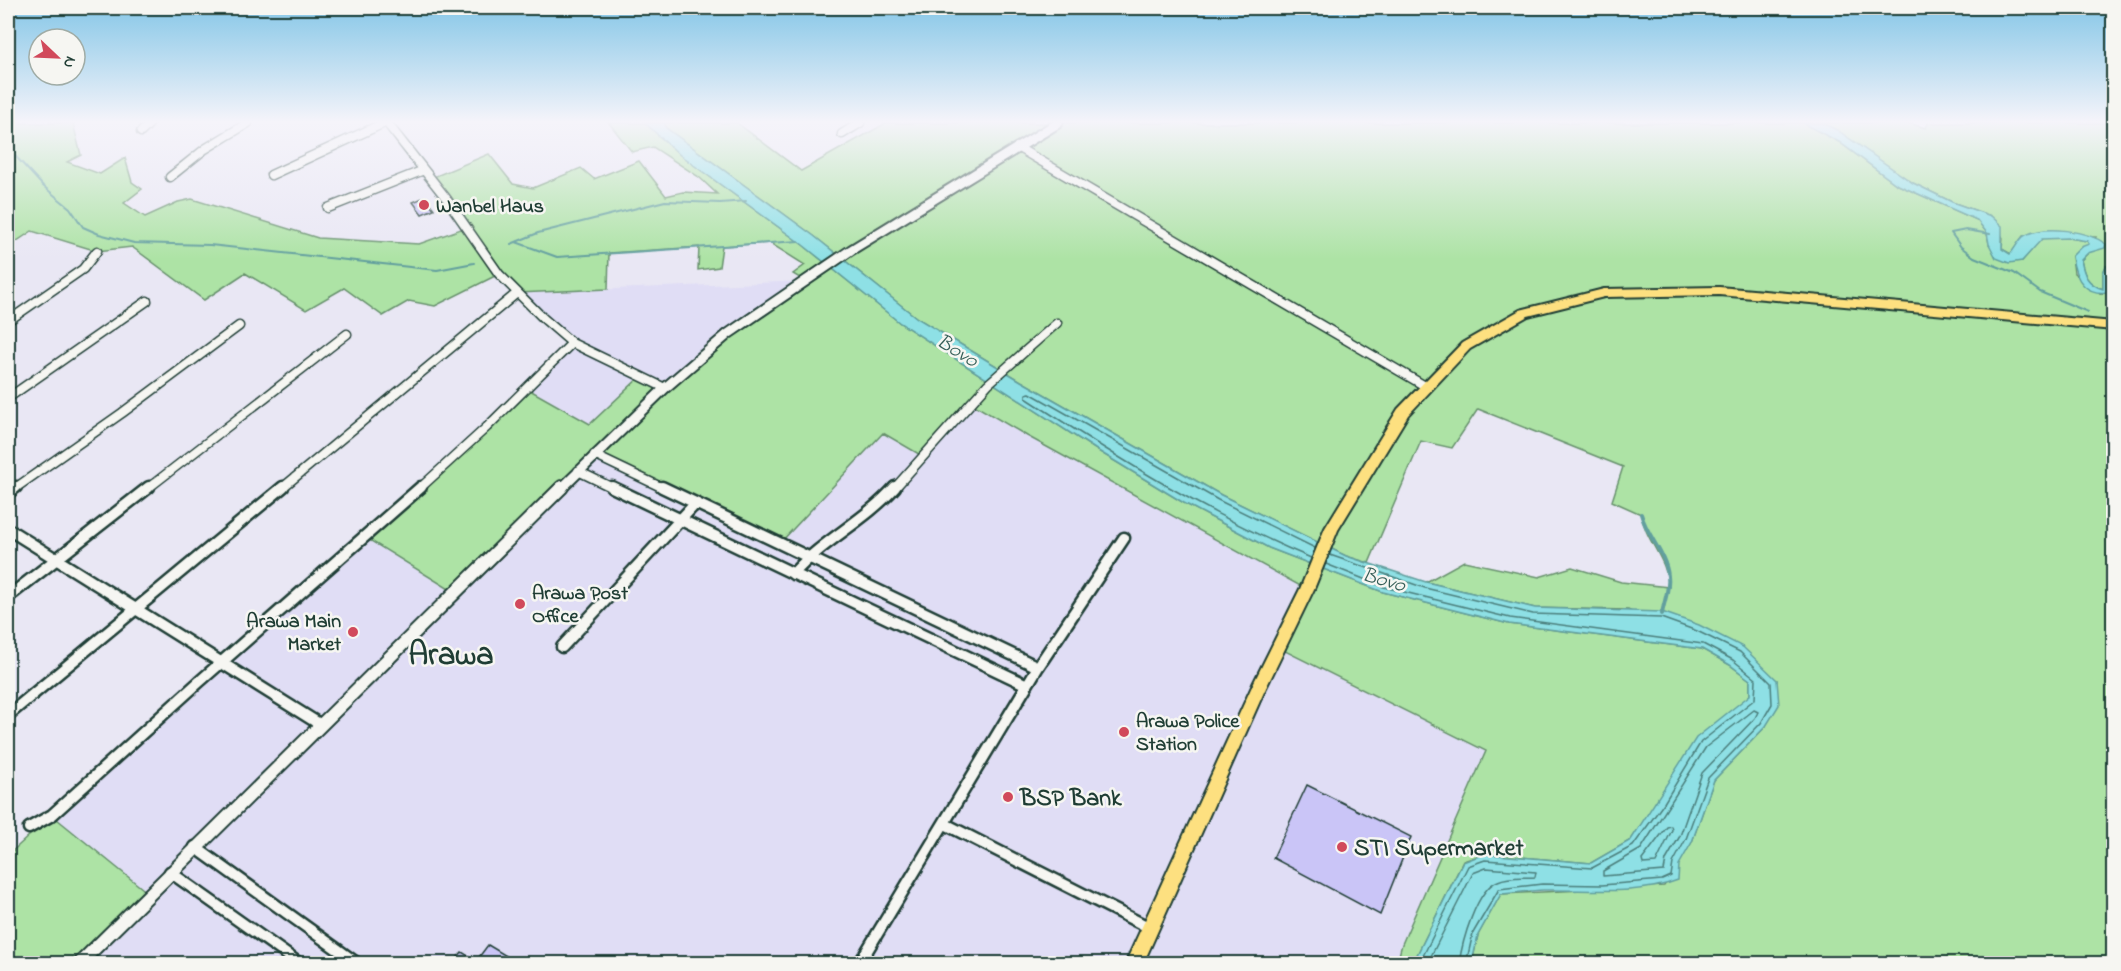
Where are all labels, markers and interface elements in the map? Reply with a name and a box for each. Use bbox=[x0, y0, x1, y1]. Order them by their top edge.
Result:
north arrow bbox=[27, 27, 87, 87]
text: N bbox=[56, 52, 82, 72]
place label: Wanbel Haus bbox=[436, 193, 544, 222]
marker: Wanbel Haus bbox=[417, 198, 431, 212]
water label: Bovo bbox=[930, 327, 984, 377]
water label: Bovo bbox=[1358, 560, 1410, 602]
place label: Arawa Post Office bbox=[532, 580, 628, 632]
marker: Arawa Post Office bbox=[513, 597, 527, 611]
place label: Arawa Main Market bbox=[246, 608, 341, 660]
marker: Arawa Main Market bbox=[346, 625, 360, 639]
district label: Arawa bbox=[408, 633, 494, 680]
place label: Arawa Police Station bbox=[1136, 708, 1240, 760]
marker: Arawa Police Station bbox=[1117, 725, 1131, 739]
place label: BSP Bank bbox=[1019, 782, 1122, 817]
marker: BSP Bank bbox=[1001, 790, 1015, 804]
place label: STI Supermarket bbox=[1354, 832, 1524, 867]
marker: STI Supermarket bbox=[1335, 840, 1349, 854]

